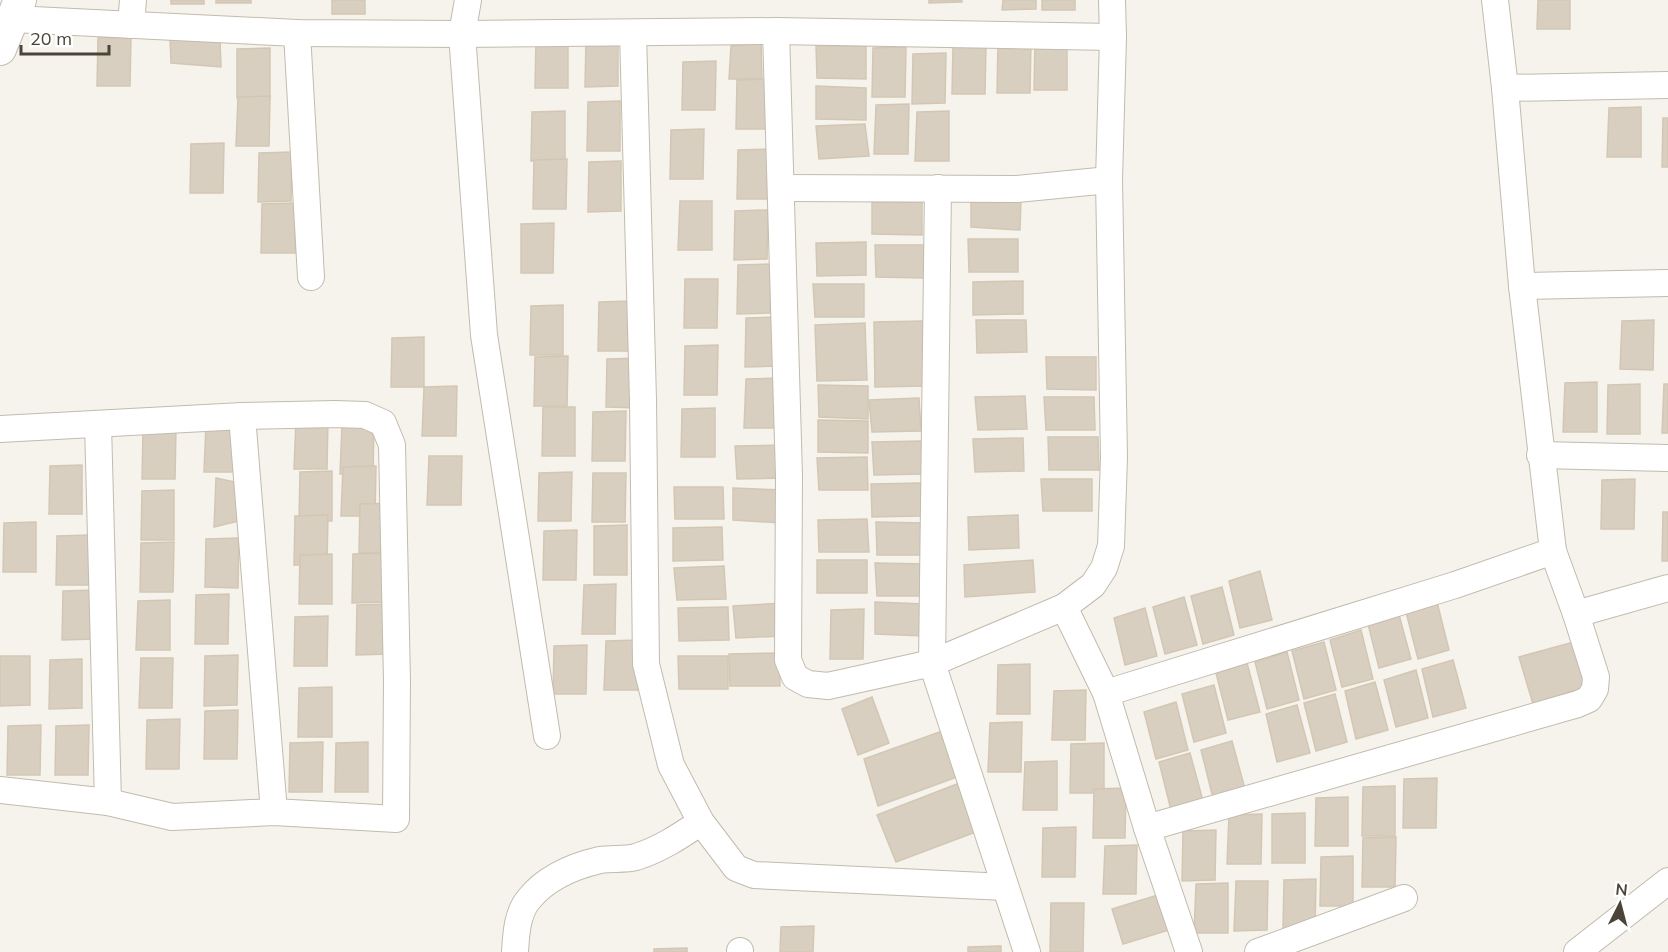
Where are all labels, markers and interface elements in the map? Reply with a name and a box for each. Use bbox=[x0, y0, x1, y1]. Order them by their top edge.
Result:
scale bar bbox=[21, 18, 110, 56]
text: 20 m bbox=[30, 27, 72, 50]
north arrow bbox=[1590, 874, 1650, 934]
text: N bbox=[1615, 879, 1629, 900]

